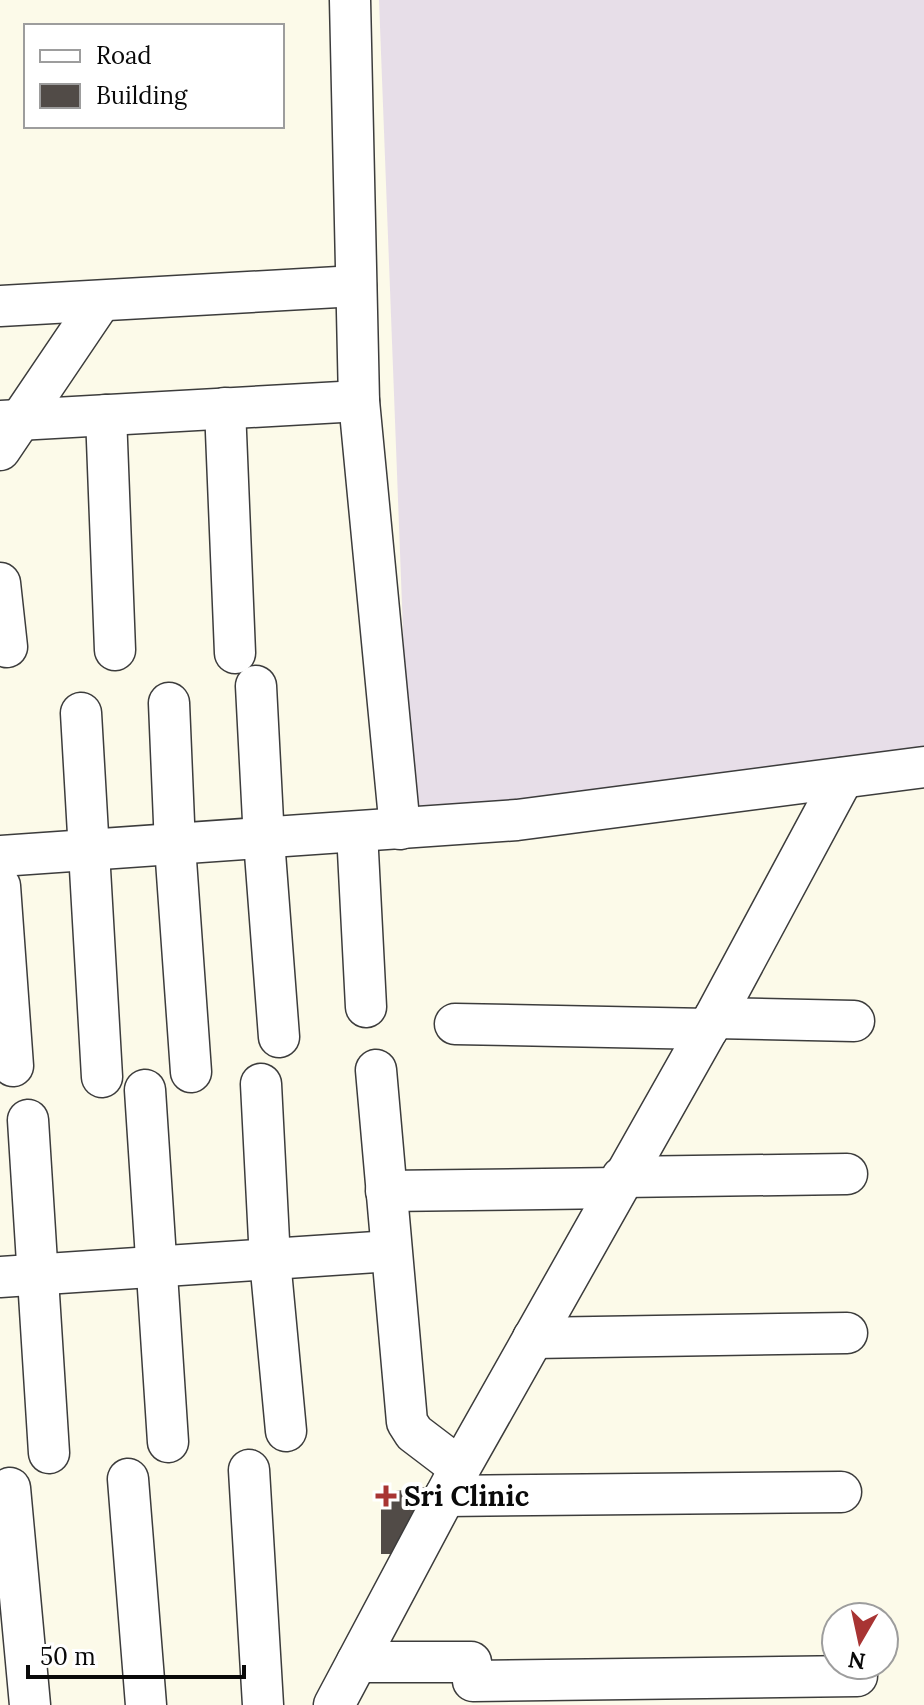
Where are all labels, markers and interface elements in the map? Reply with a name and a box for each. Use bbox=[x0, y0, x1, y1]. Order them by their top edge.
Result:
legend bbox=[24, 24, 284, 128]
text: Road bbox=[96, 40, 152, 71]
text: Building bbox=[96, 80, 188, 111]
place label: Sri Clinic bbox=[404, 1478, 530, 1514]
marker: Sri Clinic bbox=[375, 1485, 397, 1507]
north arrow bbox=[820, 1601, 900, 1681]
scale bar bbox=[28, 1629, 244, 1679]
text: 50 m bbox=[40, 1641, 96, 1672]
text: N bbox=[846, 1646, 867, 1676]

